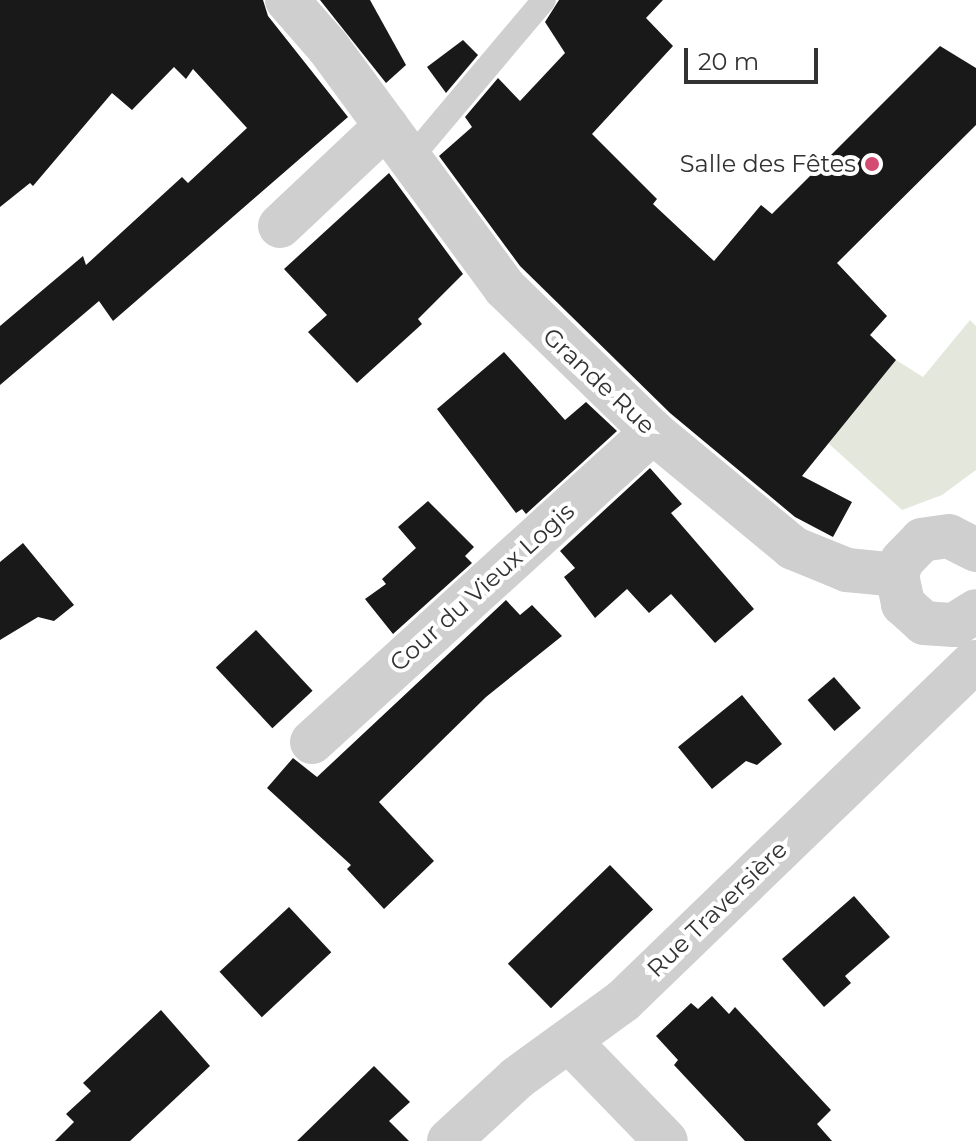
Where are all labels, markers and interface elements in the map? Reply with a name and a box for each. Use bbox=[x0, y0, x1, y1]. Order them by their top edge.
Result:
scale bar bbox=[688, 32, 822, 82]
text: 20 m bbox=[698, 47, 759, 76]
place label: Salle des Fêtes bbox=[680, 150, 856, 178]
marker: Salle des Fêtes bbox=[863, 155, 881, 173]
street label: Grande Rue bbox=[537, 322, 661, 440]
street label: Cour du Vieux Logis bbox=[384, 497, 580, 677]
street label: Rue Traversière bbox=[641, 835, 793, 983]

